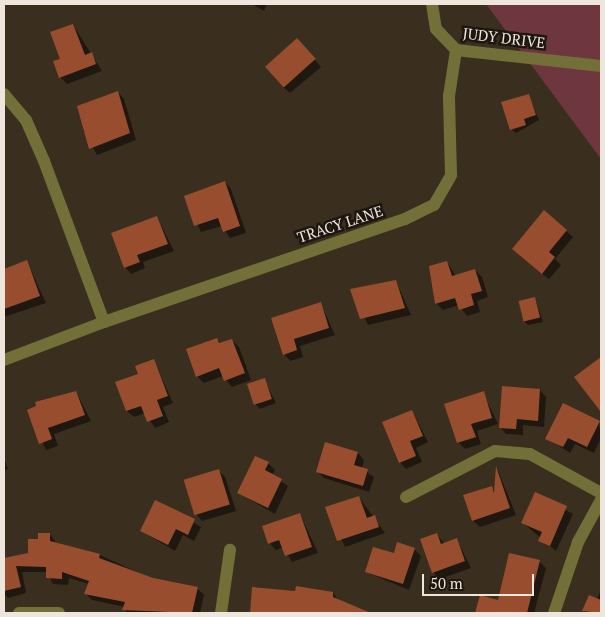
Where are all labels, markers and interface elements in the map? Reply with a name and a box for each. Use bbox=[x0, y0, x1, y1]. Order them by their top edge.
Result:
street label: JUDY DRIVE bbox=[462, 24, 546, 52]
street label: TRACY LANE bbox=[295, 202, 385, 246]
scale bar bbox=[425, 564, 538, 596]
text: 50 m bbox=[430, 573, 463, 593]

